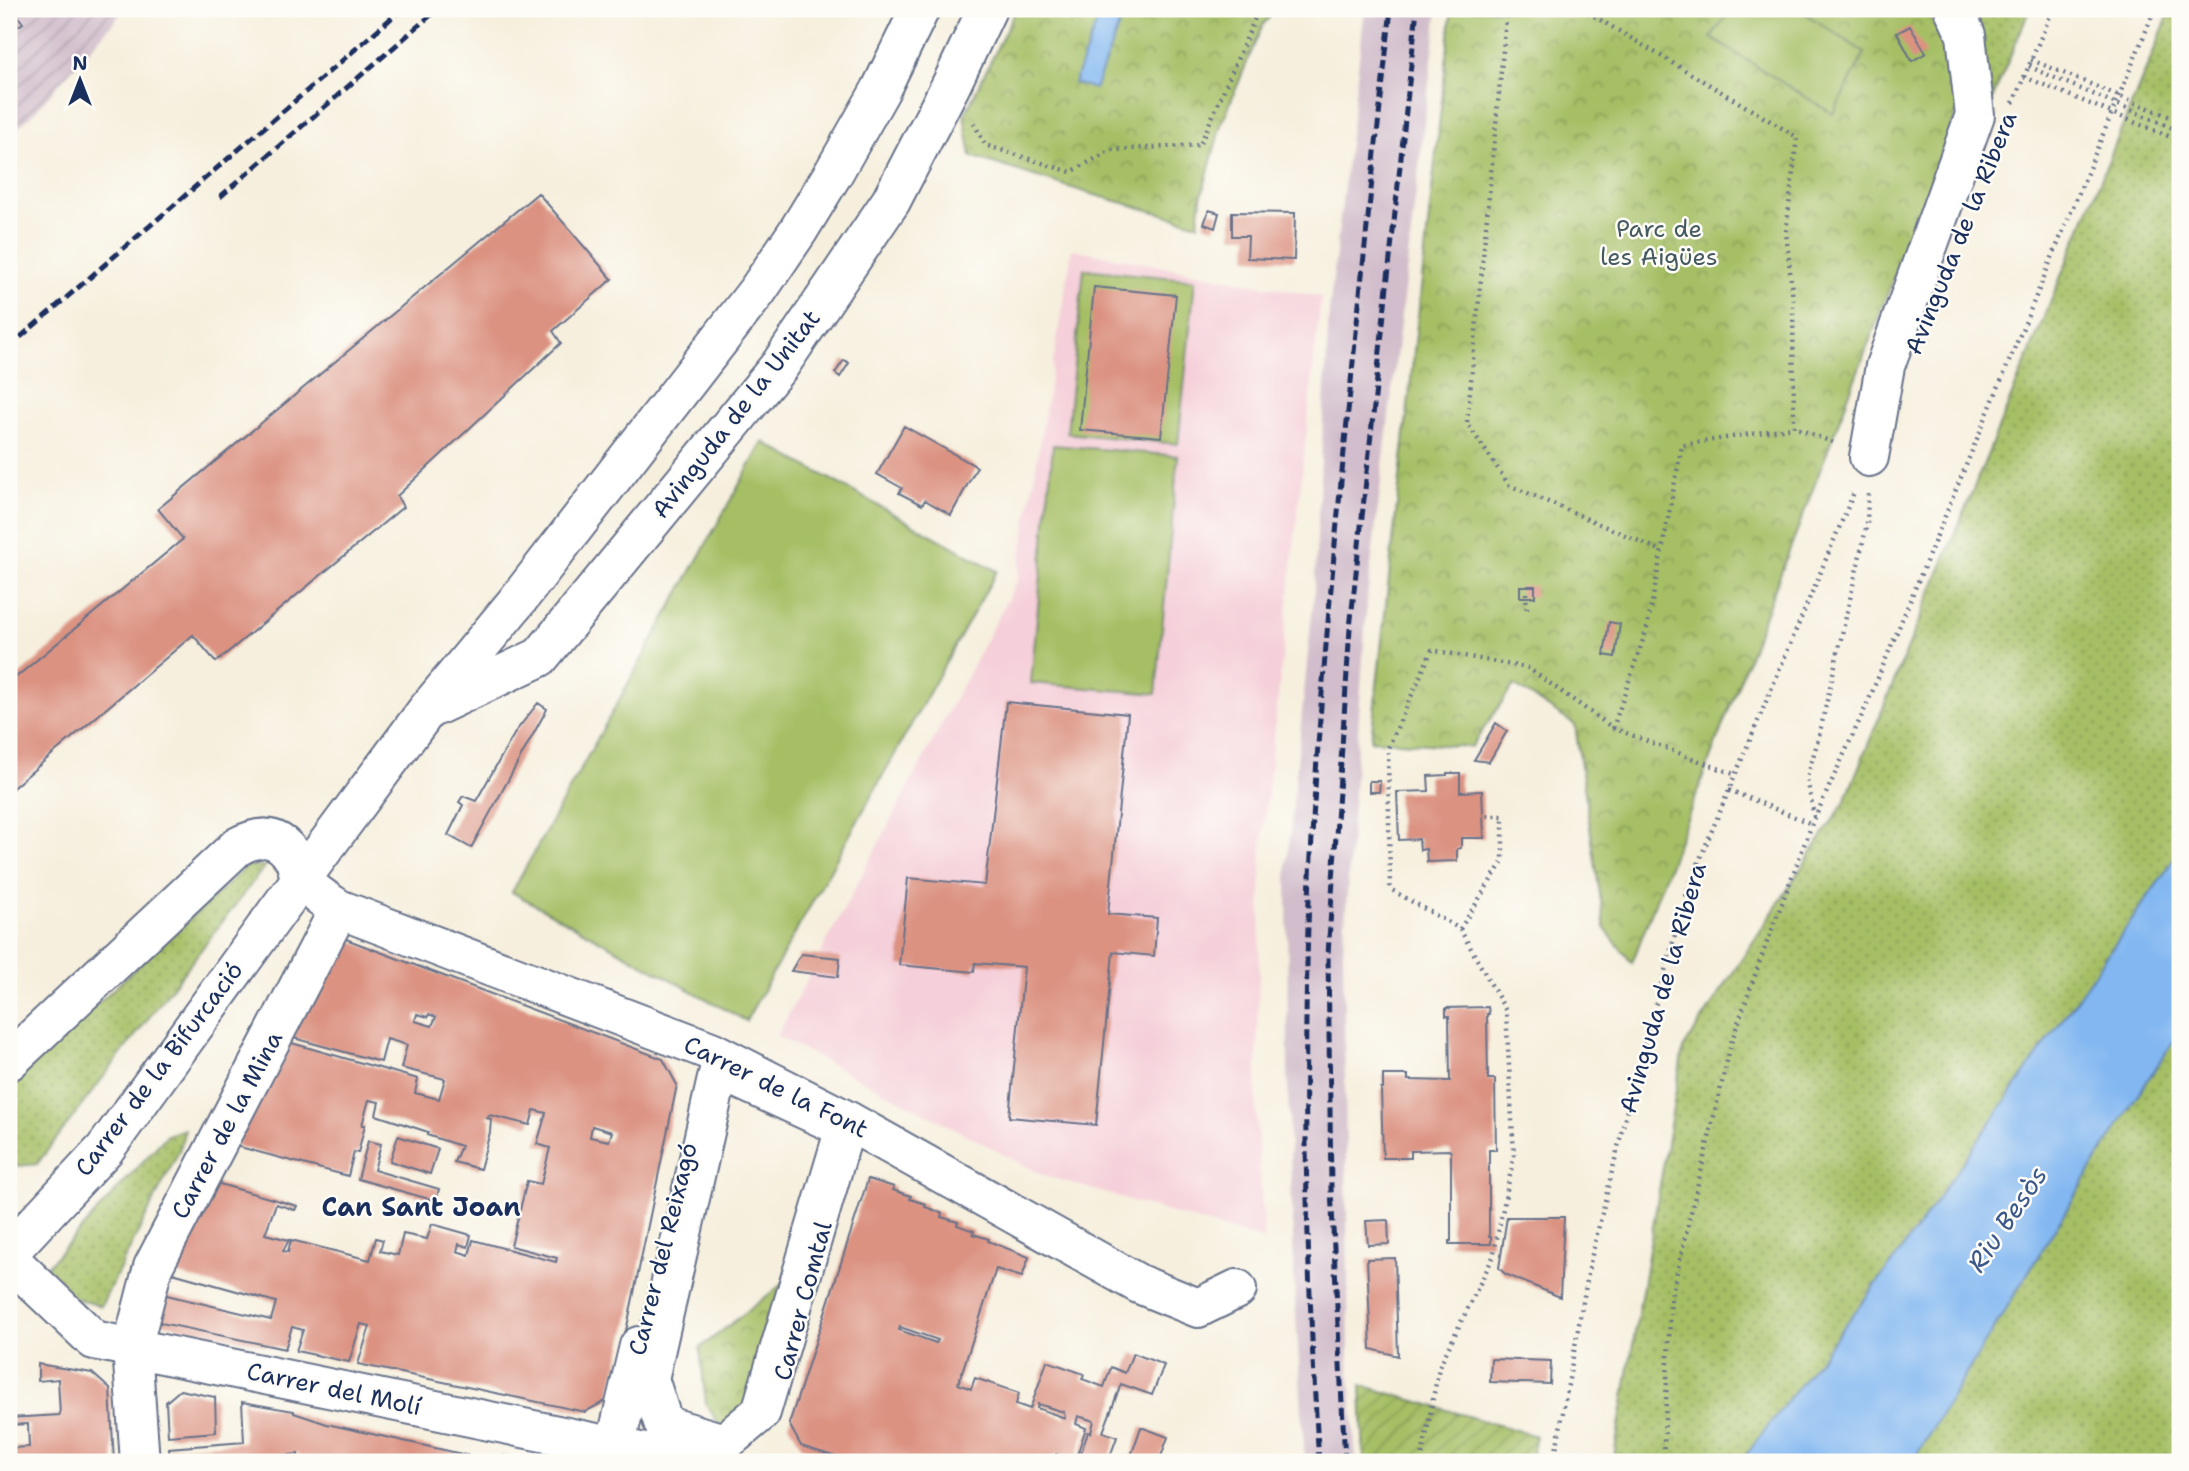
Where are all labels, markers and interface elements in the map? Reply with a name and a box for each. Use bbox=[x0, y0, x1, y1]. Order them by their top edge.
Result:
north arrow bbox=[46, 46, 116, 116]
text: N bbox=[72, 51, 88, 76]
street label: Avinguda de la Ribera bbox=[1898, 107, 2024, 359]
park label: Parc de les Aigües bbox=[1600, 213, 1718, 273]
street label: Avinguda de la Unitat bbox=[645, 303, 827, 525]
street label: Avinguda de la Ribera bbox=[1612, 859, 1714, 1117]
street label: Carrer de la Bifurcació bbox=[68, 955, 250, 1183]
street label: Carrer de la Mina bbox=[164, 1025, 290, 1224]
street label: Carrer de la Font bbox=[679, 1029, 873, 1145]
street label: Carrer del Reixagó bbox=[621, 1139, 705, 1359]
water label: Riu Besòs bbox=[1958, 1159, 2055, 1278]
district label: Can Sant Joan bbox=[321, 1189, 521, 1224]
street label: Carrer Comtal bbox=[766, 1217, 840, 1384]
street label: Carrer del Molí bbox=[244, 1355, 424, 1423]

